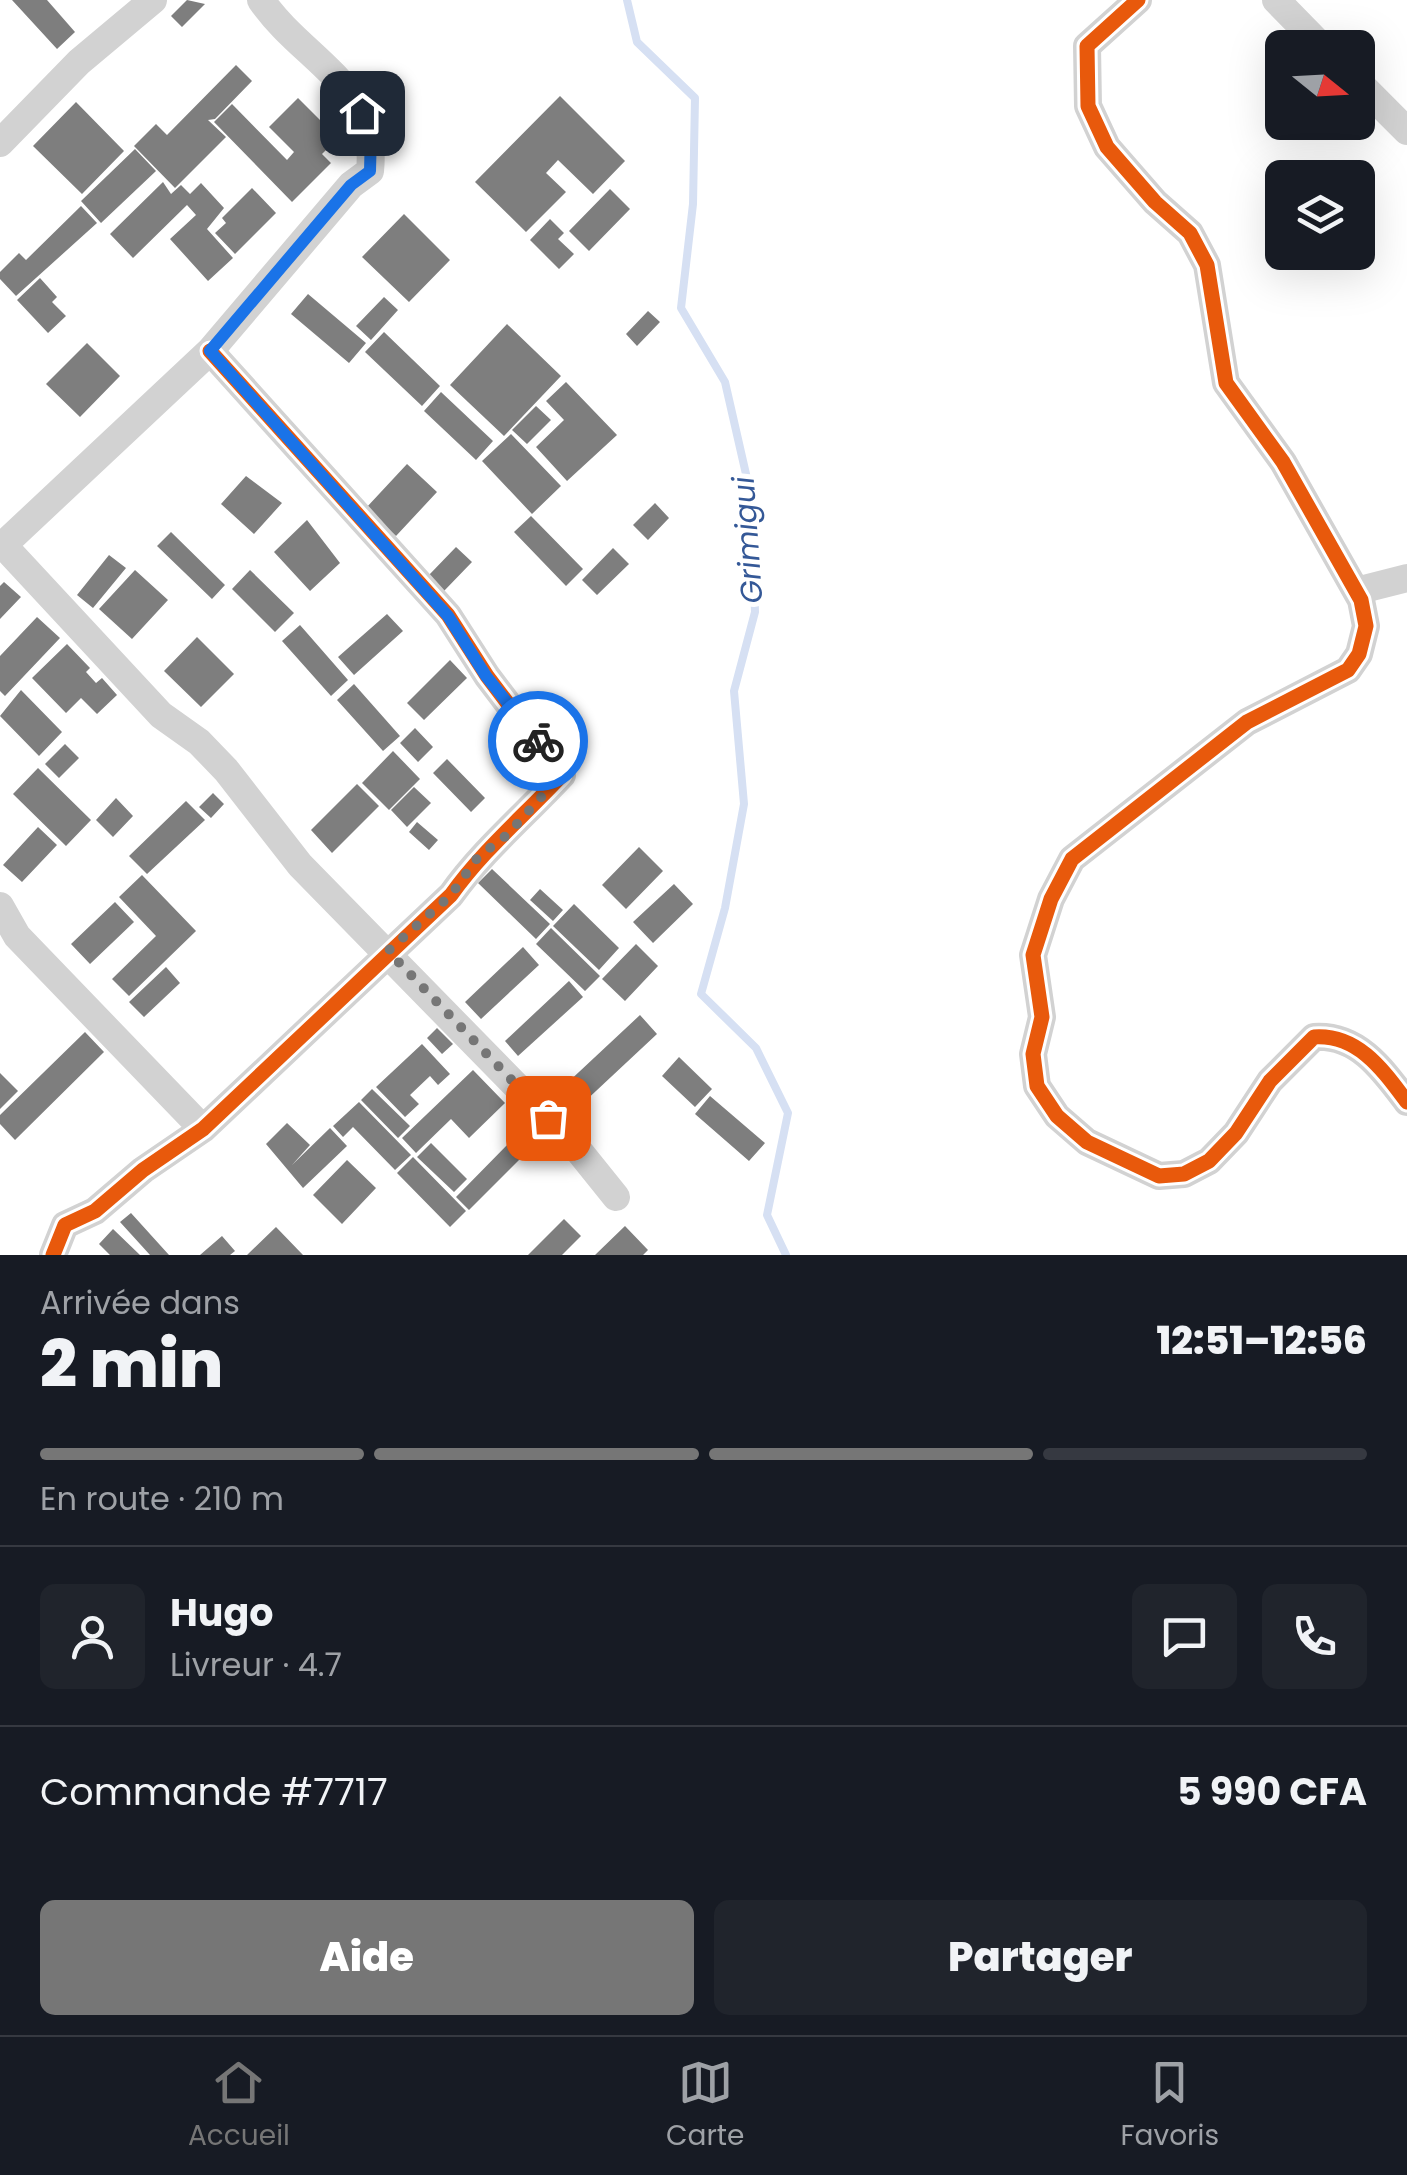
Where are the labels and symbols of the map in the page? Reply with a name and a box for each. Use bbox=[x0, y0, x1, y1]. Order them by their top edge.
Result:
north arrow bbox=[1265, 30, 1375, 140]
pin bbox=[320, 71, 405, 156]
water label: Grimigui bbox=[722, 475, 773, 605]
courier bbox=[488, 691, 588, 791]
pin bbox=[506, 1076, 591, 1161]

